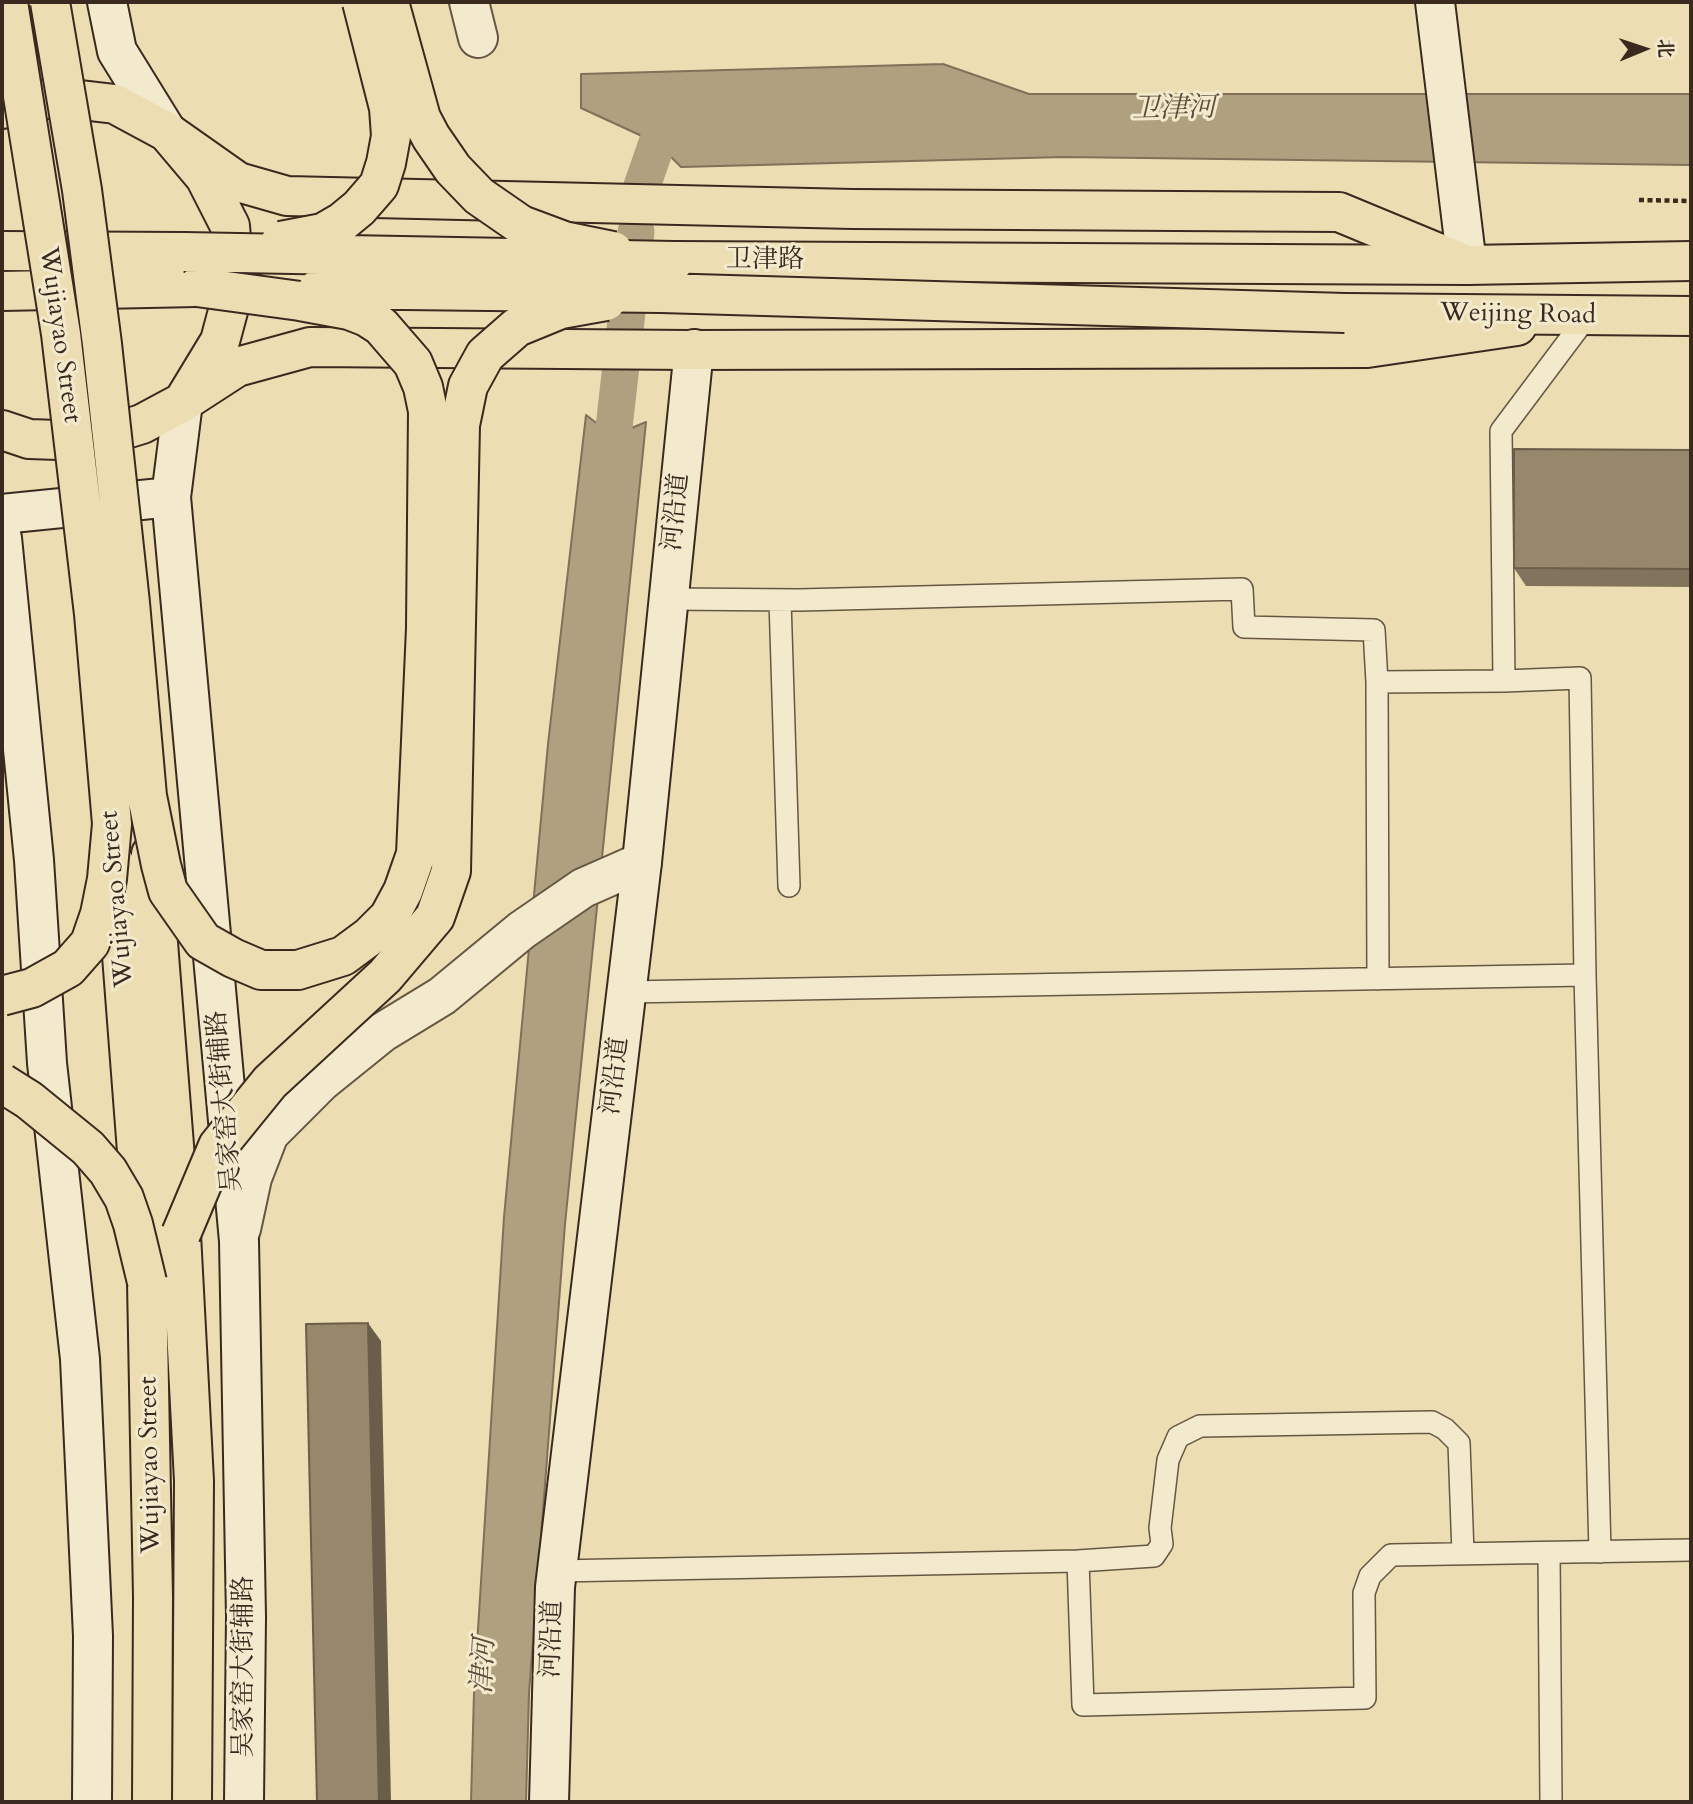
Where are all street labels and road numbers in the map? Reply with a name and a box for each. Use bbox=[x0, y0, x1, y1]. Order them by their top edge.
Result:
street label: Wujiayao Street bbox=[31, 245, 87, 425]
street label: 卫津路 bbox=[726, 245, 804, 277]
street label: Weijing Road bbox=[1440, 298, 1596, 332]
street label: 河沿道 bbox=[657, 472, 697, 552]
street label: Wujiayao Street bbox=[95, 809, 141, 989]
street label: 吴家窑大街辅路 bbox=[203, 1009, 249, 1193]
street label: 河沿道 bbox=[596, 1035, 636, 1117]
street label: Wujiayao Street bbox=[134, 1376, 168, 1554]
street label: 吴家窑大街辅路 bbox=[229, 1576, 261, 1758]
street label: 河沿道 bbox=[536, 1599, 570, 1679]

